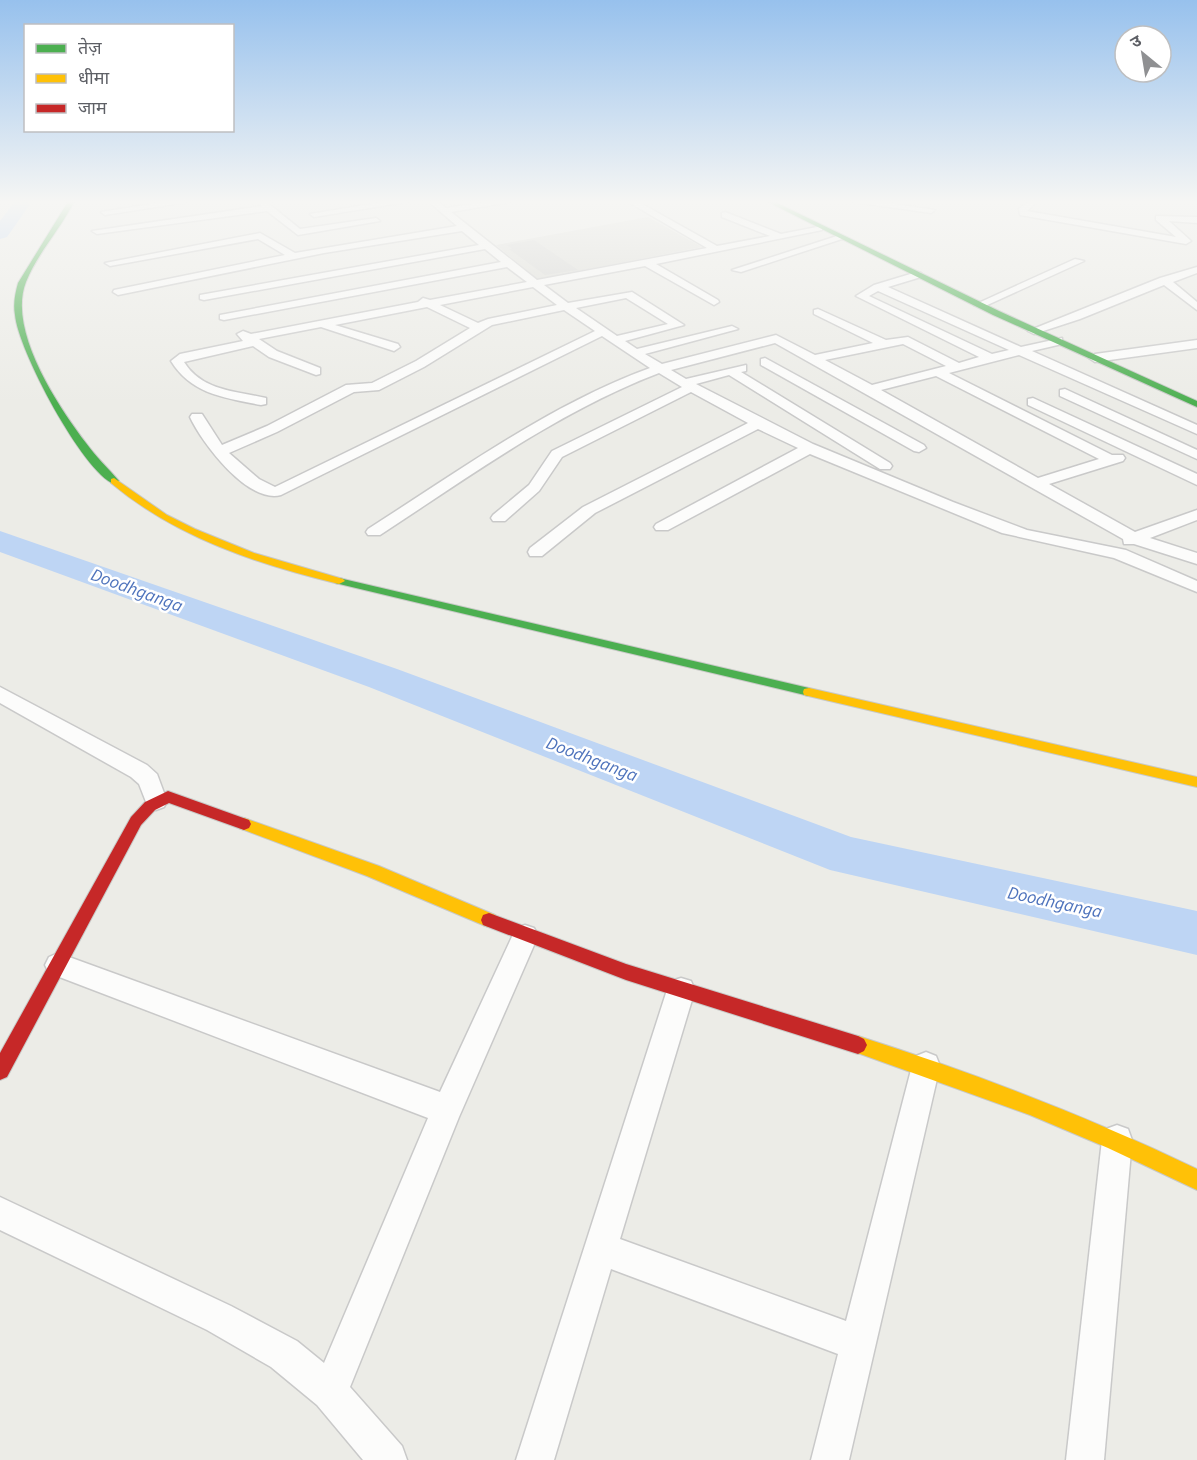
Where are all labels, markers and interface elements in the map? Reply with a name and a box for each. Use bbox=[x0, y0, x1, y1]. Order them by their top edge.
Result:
legend bbox=[24, 24, 234, 132]
north arrow bbox=[1113, 24, 1173, 84]
text: उ bbox=[1126, 30, 1146, 54]
text: तेज़ bbox=[78, 36, 102, 61]
text: धीमा bbox=[78, 66, 109, 91]
text: जाम bbox=[78, 96, 108, 121]
water label: Doodhganga bbox=[87, 562, 187, 619]
water label: Doodhganga bbox=[542, 731, 641, 788]
water label: Doodhganga bbox=[1005, 880, 1105, 925]

